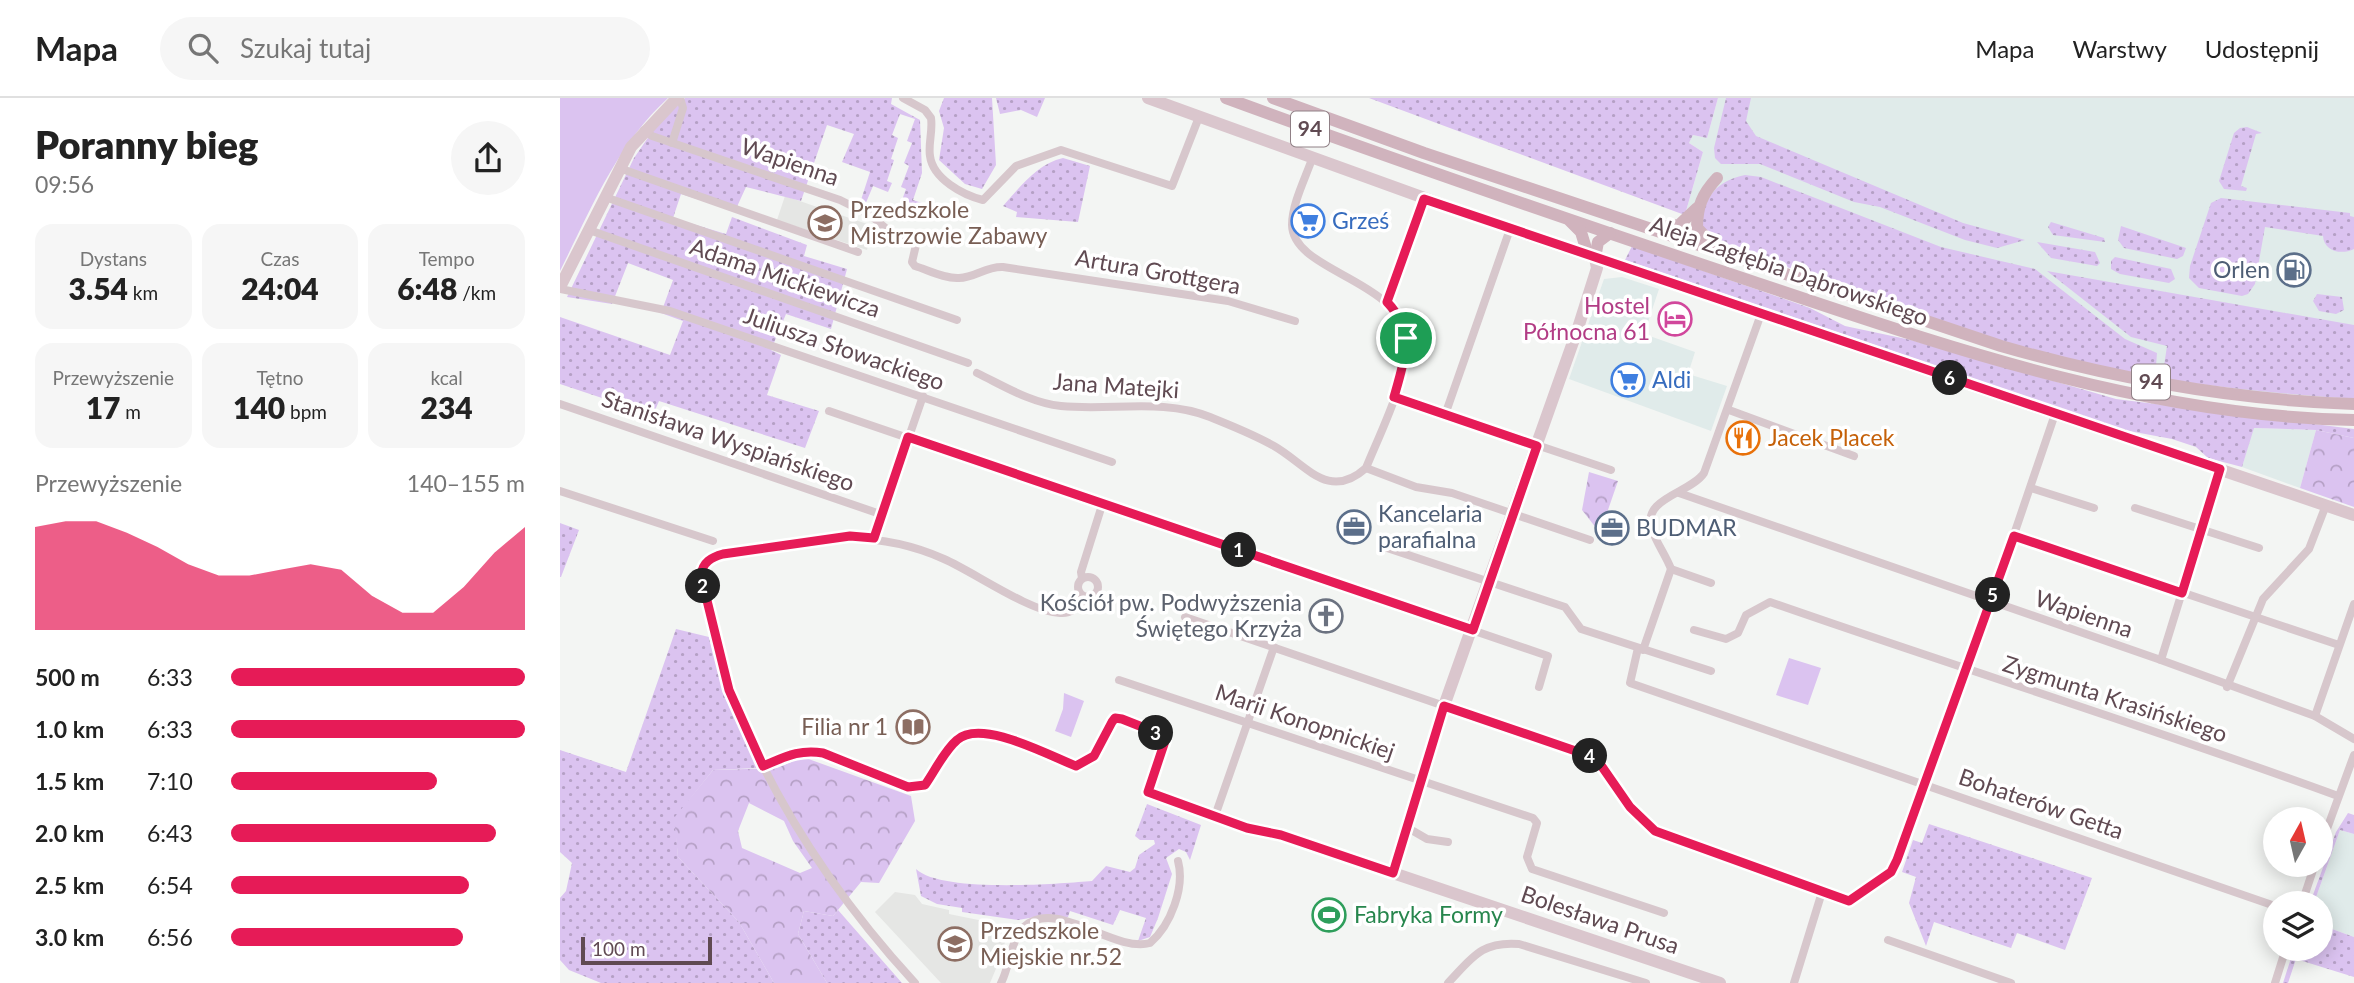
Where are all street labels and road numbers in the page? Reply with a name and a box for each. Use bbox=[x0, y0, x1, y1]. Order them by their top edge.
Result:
road number: 94 bbox=[1291, 112, 1329, 146]
street label: Wapienna bbox=[738, 131, 843, 191]
street label: Aleja Zagłębia Dąbrowskiego bbox=[1647, 209, 1932, 331]
street label: Adama Mickiewicza bbox=[687, 231, 884, 323]
street label: Artura Grottgera bbox=[1073, 243, 1243, 299]
street label: Juliusza Słowackiego bbox=[740, 301, 948, 396]
road number: 94 bbox=[2132, 364, 2170, 400]
street label: Jana Matejki bbox=[1052, 367, 1180, 403]
street label: Stanisława Wyspiańskiego bbox=[598, 384, 858, 496]
street label: Wapienna bbox=[2032, 583, 2137, 643]
street label: Zygmunta Krasińskiego bbox=[2000, 649, 2231, 748]
street label: Marii Konopnickiej bbox=[1212, 677, 1399, 765]
street label: Bohaterów Getta bbox=[1955, 762, 2127, 844]
street label: Bolesława Prusa bbox=[1518, 879, 1683, 959]

